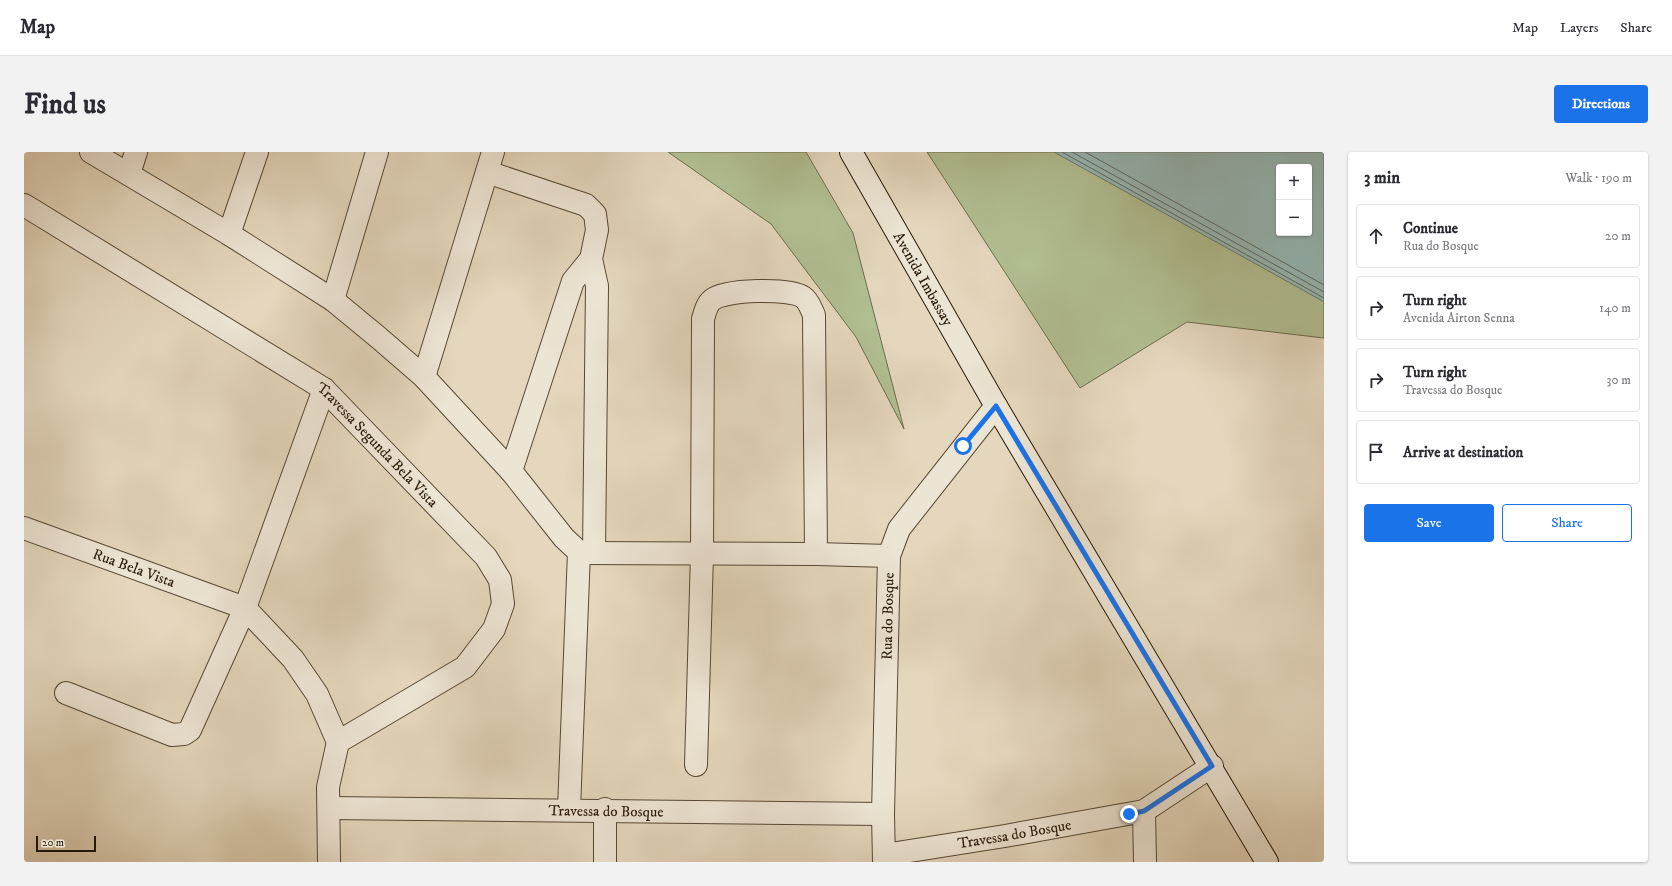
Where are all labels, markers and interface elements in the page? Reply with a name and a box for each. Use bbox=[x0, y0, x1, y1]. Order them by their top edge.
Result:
text: Map bbox=[20, 16, 55, 39]
text: Map bbox=[1512, 19, 1538, 37]
text: Layers bbox=[1560, 19, 1598, 37]
text: Share bbox=[1620, 19, 1652, 37]
button: Directions bbox=[1554, 85, 1648, 123]
text: Find us bbox=[24, 87, 106, 122]
map controls bbox=[1276, 164, 1312, 236]
button: + bbox=[1276, 164, 1312, 200]
text: 3 min bbox=[1364, 167, 1400, 189]
text: Walk · 190 m bbox=[1566, 170, 1632, 186]
button: − bbox=[1276, 200, 1312, 236]
text: Continue bbox=[1403, 219, 1458, 238]
icon: ahead bbox=[1365, 225, 1387, 247]
street label: Avenida Imbassay bbox=[889, 228, 958, 330]
text: 20 m bbox=[1605, 228, 1631, 244]
text: Rua do Bosque bbox=[1403, 238, 1479, 254]
text: Turn right bbox=[1403, 291, 1466, 310]
icon: right bbox=[1365, 297, 1387, 319]
text: 140 m bbox=[1599, 300, 1631, 316]
text: Avenida Airton Senna bbox=[1403, 310, 1515, 326]
text: Turn right bbox=[1403, 363, 1466, 382]
icon: right bbox=[1365, 369, 1387, 391]
text: 30 m bbox=[1607, 372, 1631, 388]
street label: Travessa Segunda Bela Vista bbox=[314, 378, 443, 512]
text: Travessa do Bosque bbox=[1403, 382, 1502, 398]
route start bbox=[954, 437, 972, 455]
icon: arrive bbox=[1365, 441, 1387, 463]
text: Arrive at destination bbox=[1403, 443, 1523, 462]
button: Save bbox=[1364, 504, 1494, 542]
button: Share bbox=[1502, 504, 1632, 542]
street label: Rua Bela Vista bbox=[90, 544, 178, 592]
street label: Rua do Bosque bbox=[877, 572, 898, 660]
street label: Travessa do Bosque bbox=[548, 801, 664, 821]
route end bbox=[1120, 805, 1138, 823]
street label: Travessa do Bosque bbox=[956, 815, 1073, 853]
scale bar bbox=[36, 834, 96, 853]
text: 20 m bbox=[42, 836, 64, 850]

